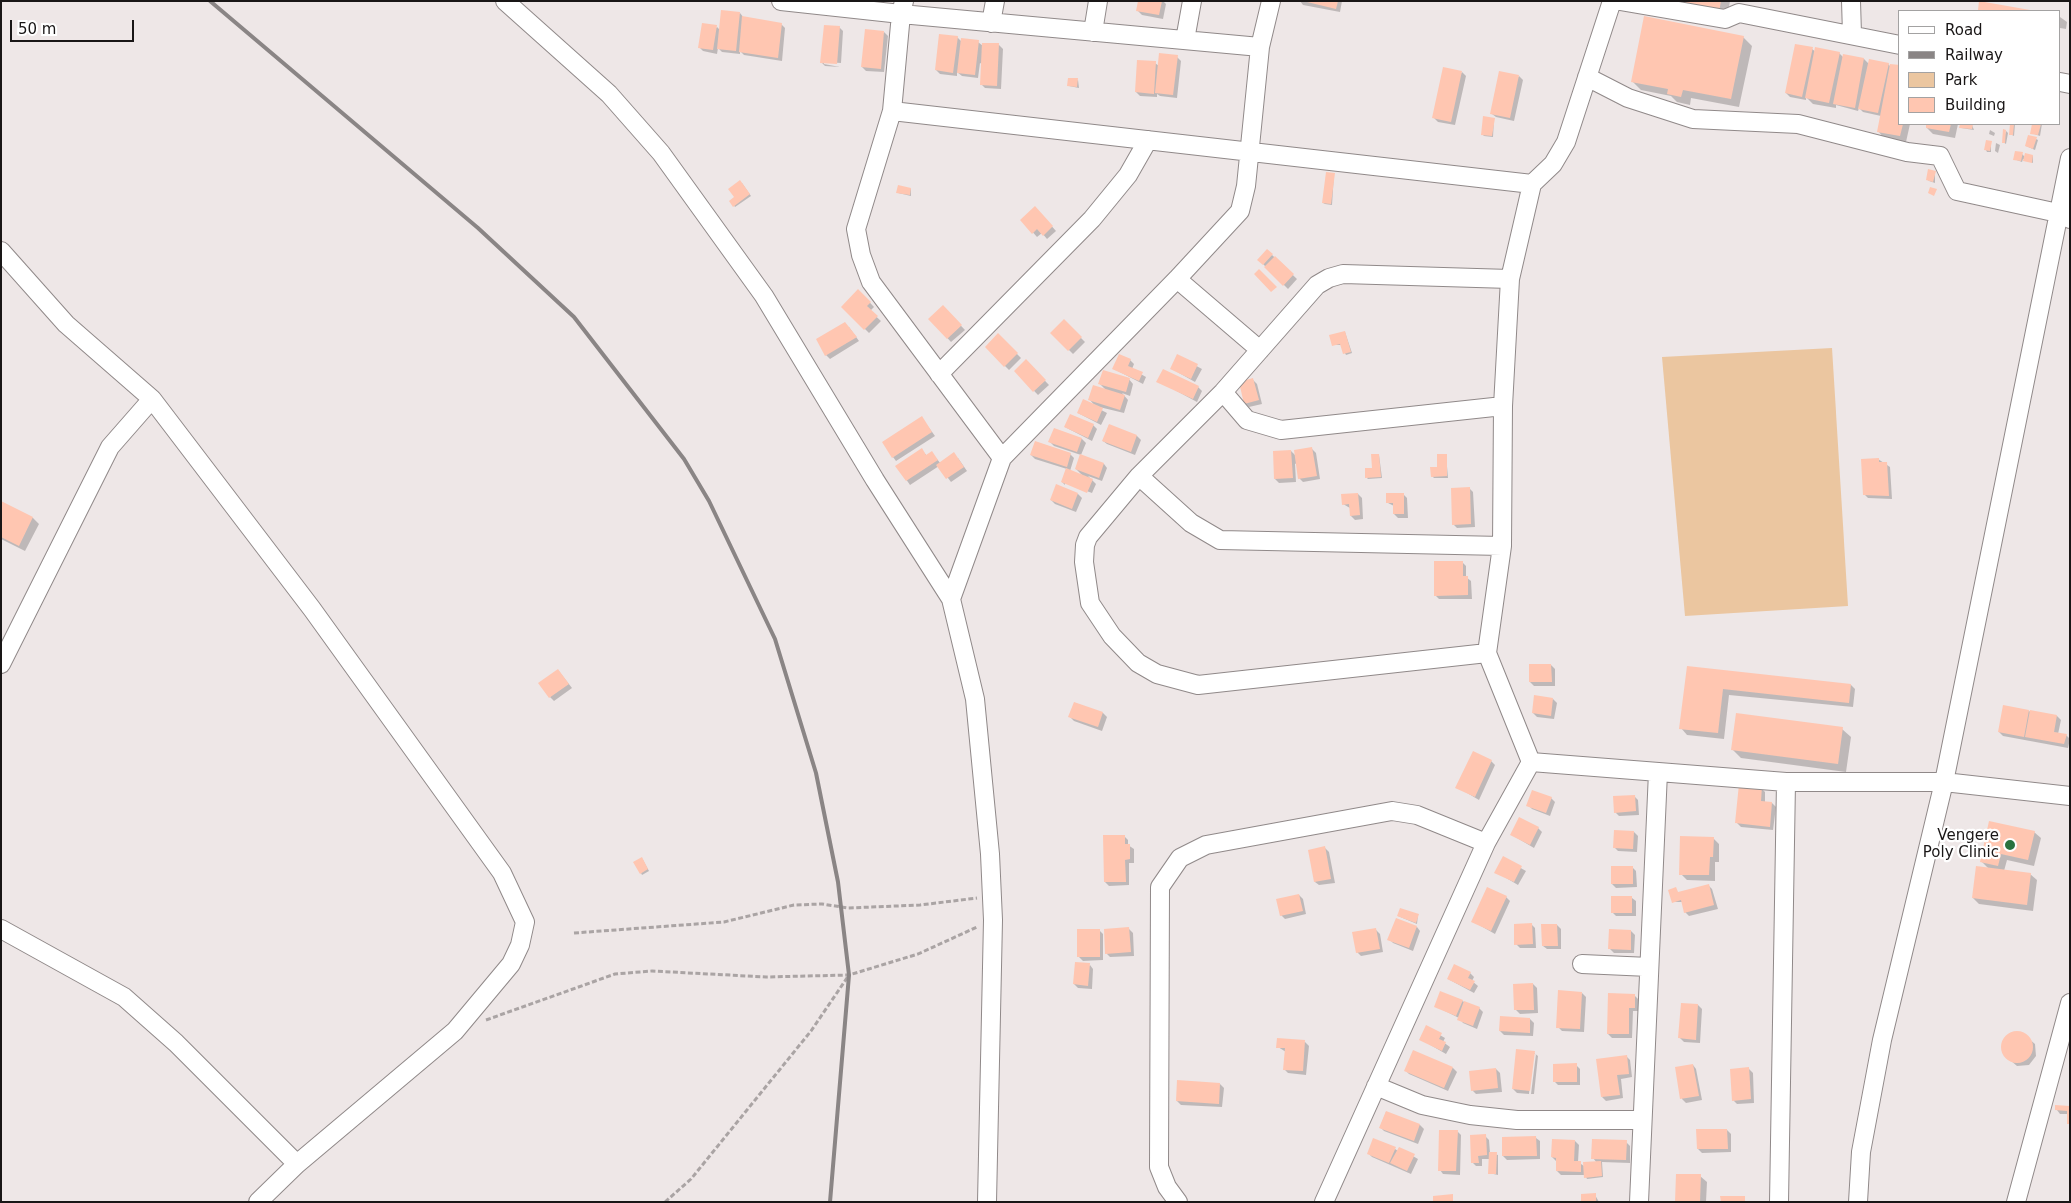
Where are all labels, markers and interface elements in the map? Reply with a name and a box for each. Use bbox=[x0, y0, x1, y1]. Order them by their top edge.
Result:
scale bar bbox=[12, 10, 136, 42]
legend bbox=[1898, 10, 2061, 125]
text: 50 m bbox=[18, 20, 56, 38]
text: Road bbox=[1945, 21, 1983, 39]
text: Railway bbox=[1945, 46, 2003, 64]
text: Park bbox=[1945, 71, 1977, 89]
text: Building bbox=[1945, 96, 2006, 114]
place label: Vengere Poly Clinic bbox=[1923, 827, 1999, 862]
marker: Vengere Poly Clinic bbox=[2003, 838, 2017, 852]

